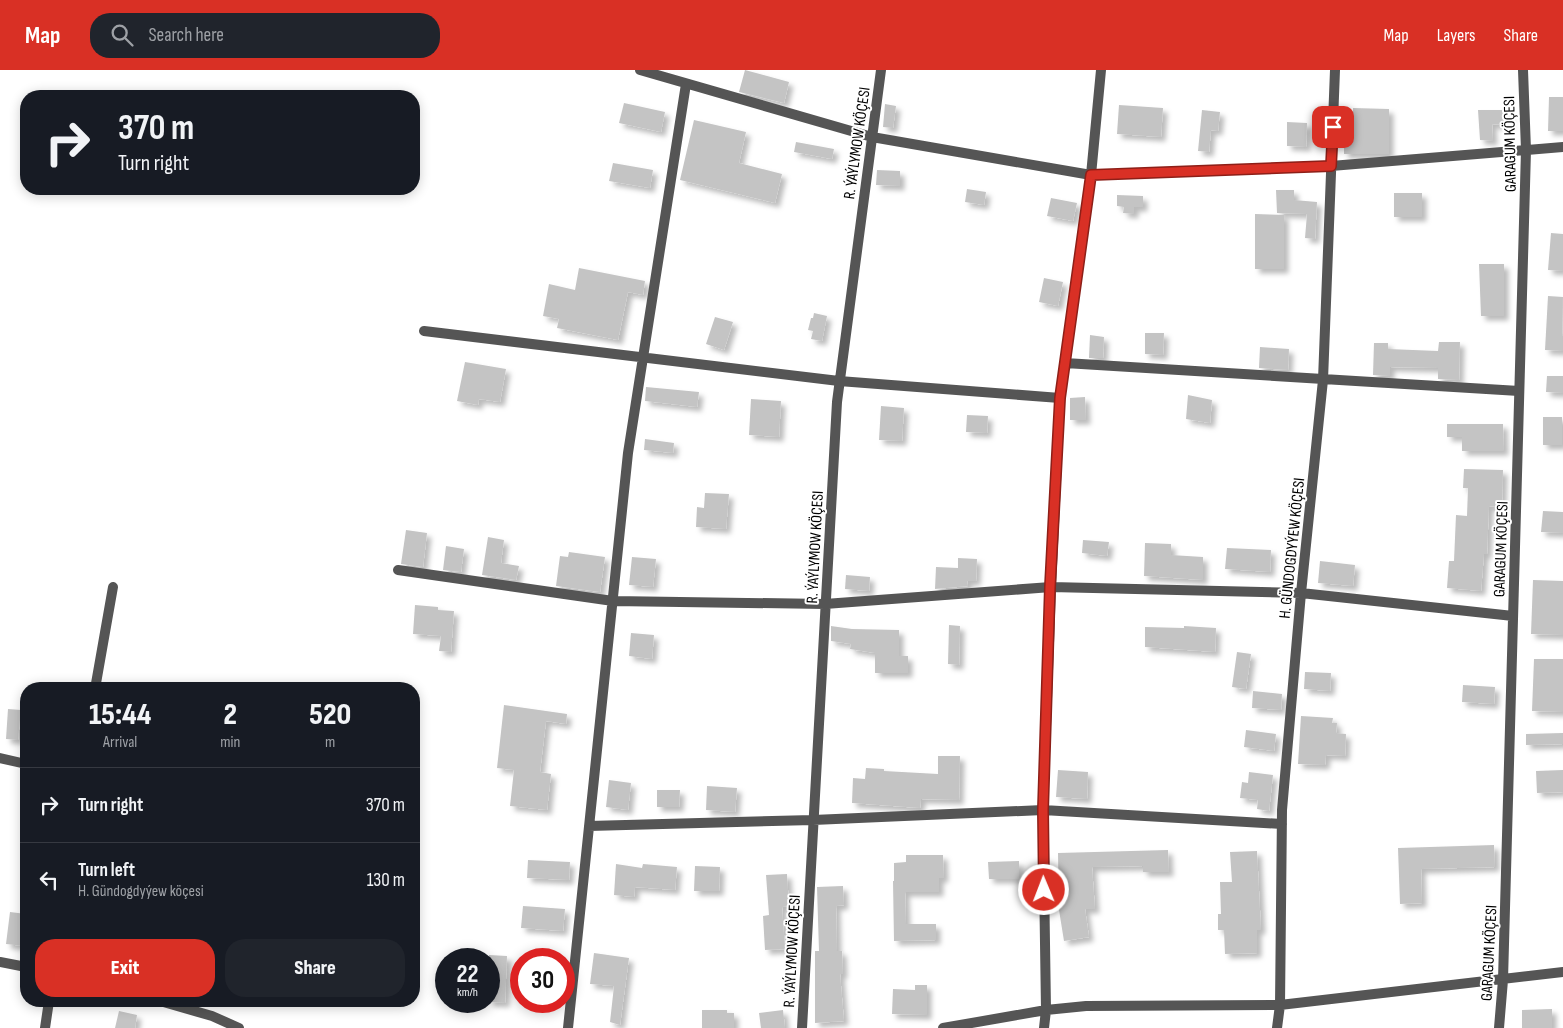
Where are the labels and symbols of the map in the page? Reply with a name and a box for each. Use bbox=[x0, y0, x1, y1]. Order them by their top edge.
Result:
street label: R. ÝAÝLYMOW KÖÇESI bbox=[840, 86, 875, 200]
street label: GARAGUM KÖÇESI bbox=[1500, 96, 1521, 192]
pin bbox=[1312, 106, 1354, 148]
street label: H. GÜNDOGDYÝEW KÖÇESI bbox=[1276, 477, 1309, 619]
street label: R. ÝAÝLYMOW KÖÇESI bbox=[803, 490, 828, 604]
street label: GARAGUM KÖÇESI bbox=[1490, 501, 1513, 597]
position arrow bbox=[1017, 863, 1069, 915]
street label: R. ÝAÝLYMOW KÖÇESI bbox=[780, 894, 805, 1008]
street label: GARAGUM KÖÇESI bbox=[1477, 905, 1502, 1002]
speed limit sign: 30 bbox=[510, 948, 575, 1013]

